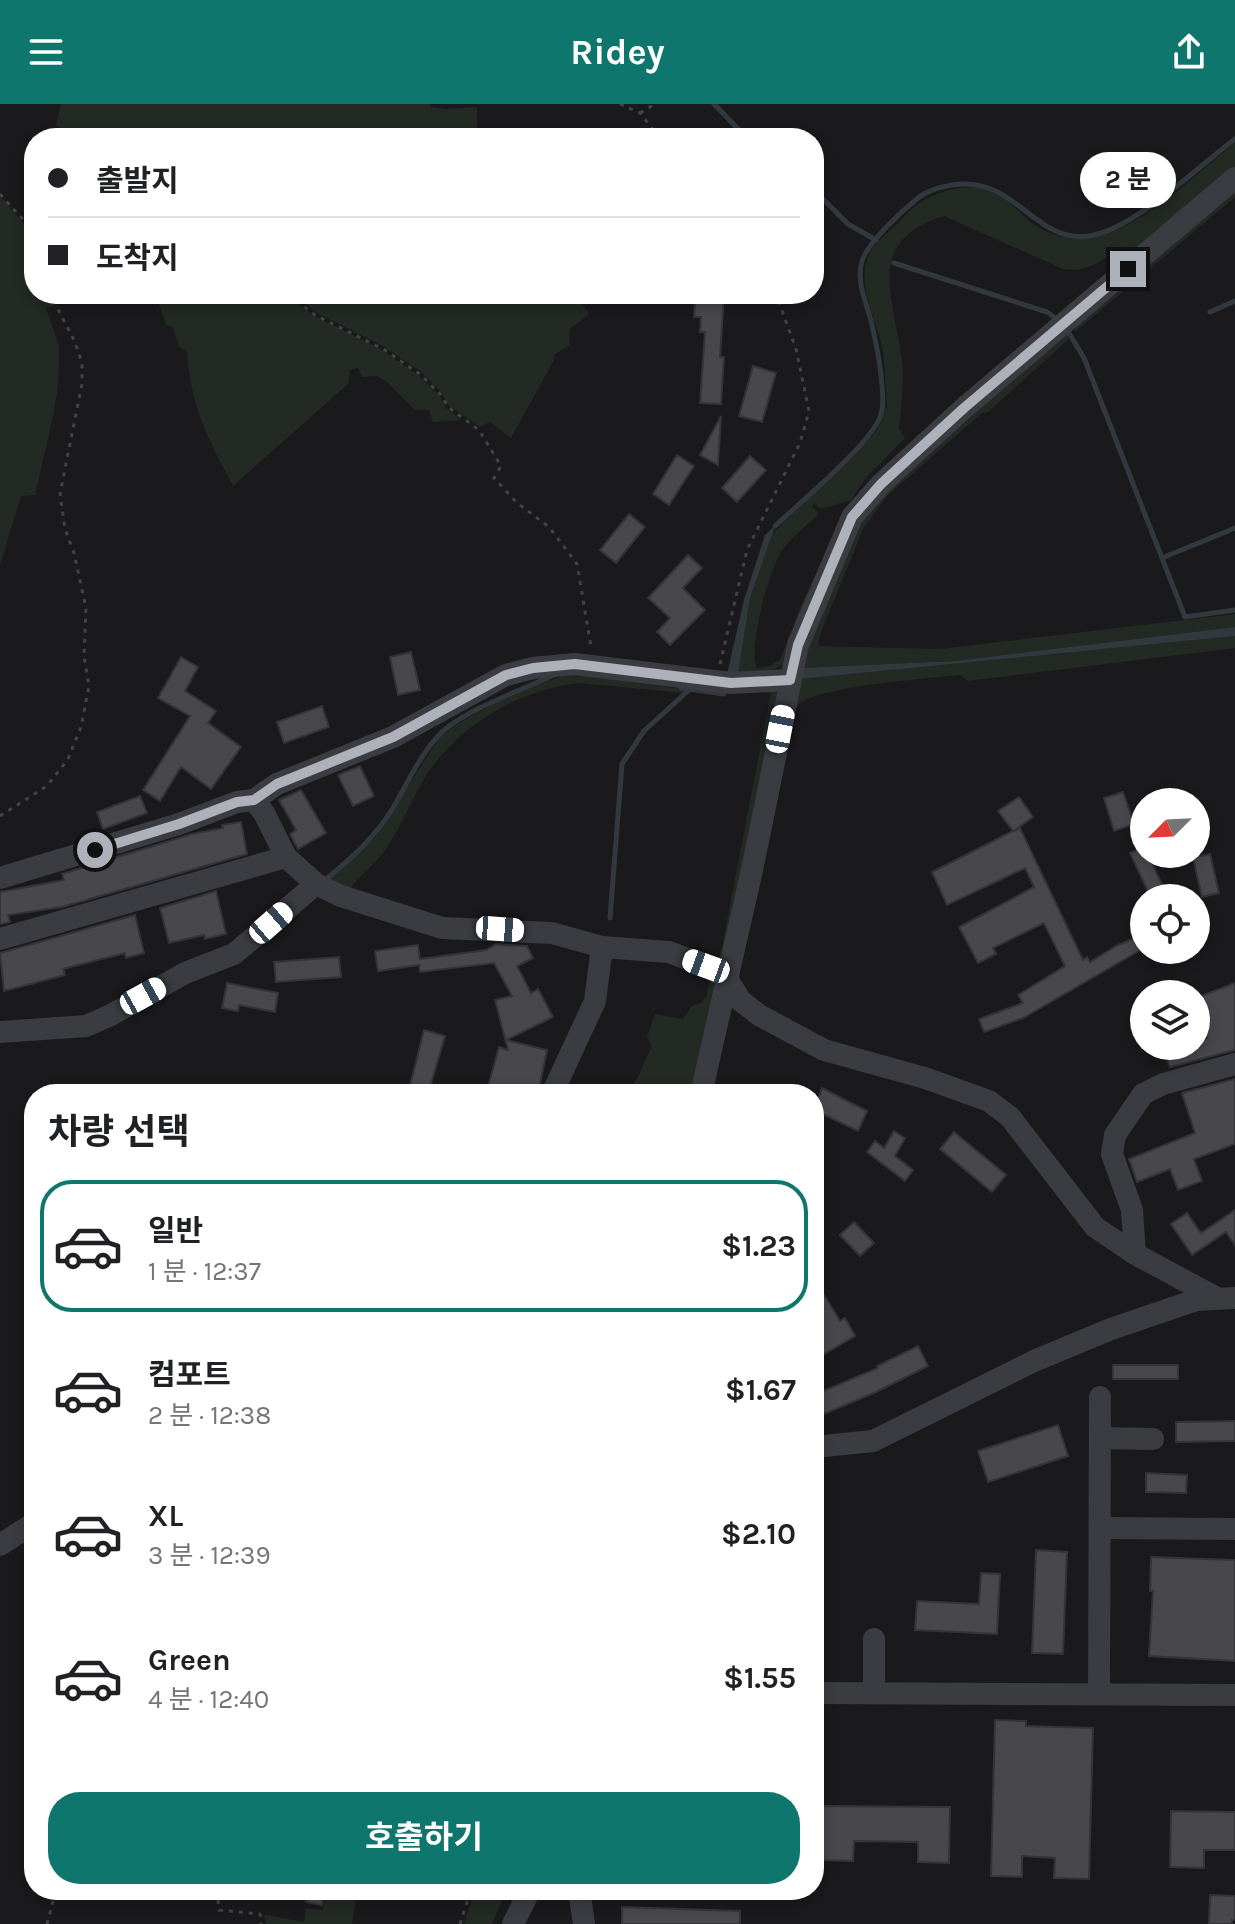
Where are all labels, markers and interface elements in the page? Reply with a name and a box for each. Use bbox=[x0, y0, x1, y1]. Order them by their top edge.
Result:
icon: menu bbox=[24, 30, 68, 74]
icon: share bbox=[1167, 30, 1211, 74]
text: Ridey bbox=[570, 31, 665, 73]
callout: 2 분 bbox=[1080, 153, 1176, 209]
text: 출발지 bbox=[96, 163, 179, 199]
text: 2 분 bbox=[1105, 164, 1151, 195]
text: 도착지 bbox=[96, 240, 179, 276]
route end bbox=[1110, 251, 1146, 287]
car bbox=[764, 703, 796, 755]
north arrow bbox=[1130, 788, 1210, 868]
map controls bbox=[1130, 788, 1210, 1060]
route start bbox=[77, 832, 113, 868]
button: locate bbox=[1130, 884, 1210, 964]
car bbox=[245, 898, 297, 948]
car bbox=[475, 915, 525, 943]
car bbox=[679, 947, 733, 985]
car bbox=[116, 974, 170, 1018]
button: layers bbox=[1130, 980, 1210, 1060]
text: 차량 선택 bbox=[48, 1111, 190, 1153]
icon: car bbox=[52, 1210, 124, 1282]
text: 일반 bbox=[148, 1213, 203, 1249]
text: $1.23 bbox=[721, 1228, 796, 1264]
text: 1 분 · 12:37 bbox=[148, 1256, 261, 1287]
icon: car bbox=[52, 1354, 124, 1426]
text: 컴포트 bbox=[148, 1357, 231, 1393]
text: $1.67 bbox=[725, 1372, 796, 1408]
text: 2 분 · 12:38 bbox=[148, 1400, 271, 1431]
icon: car bbox=[52, 1498, 124, 1570]
text: XL bbox=[148, 1498, 183, 1534]
text: $2.10 bbox=[721, 1516, 796, 1552]
text: 3 분 · 12:39 bbox=[148, 1540, 271, 1571]
icon: car bbox=[52, 1642, 124, 1714]
text: Green bbox=[148, 1642, 231, 1678]
text: $1.55 bbox=[723, 1660, 796, 1696]
text: 4 분 · 12:40 bbox=[148, 1684, 269, 1715]
button: 호출하기 bbox=[48, 1792, 800, 1884]

